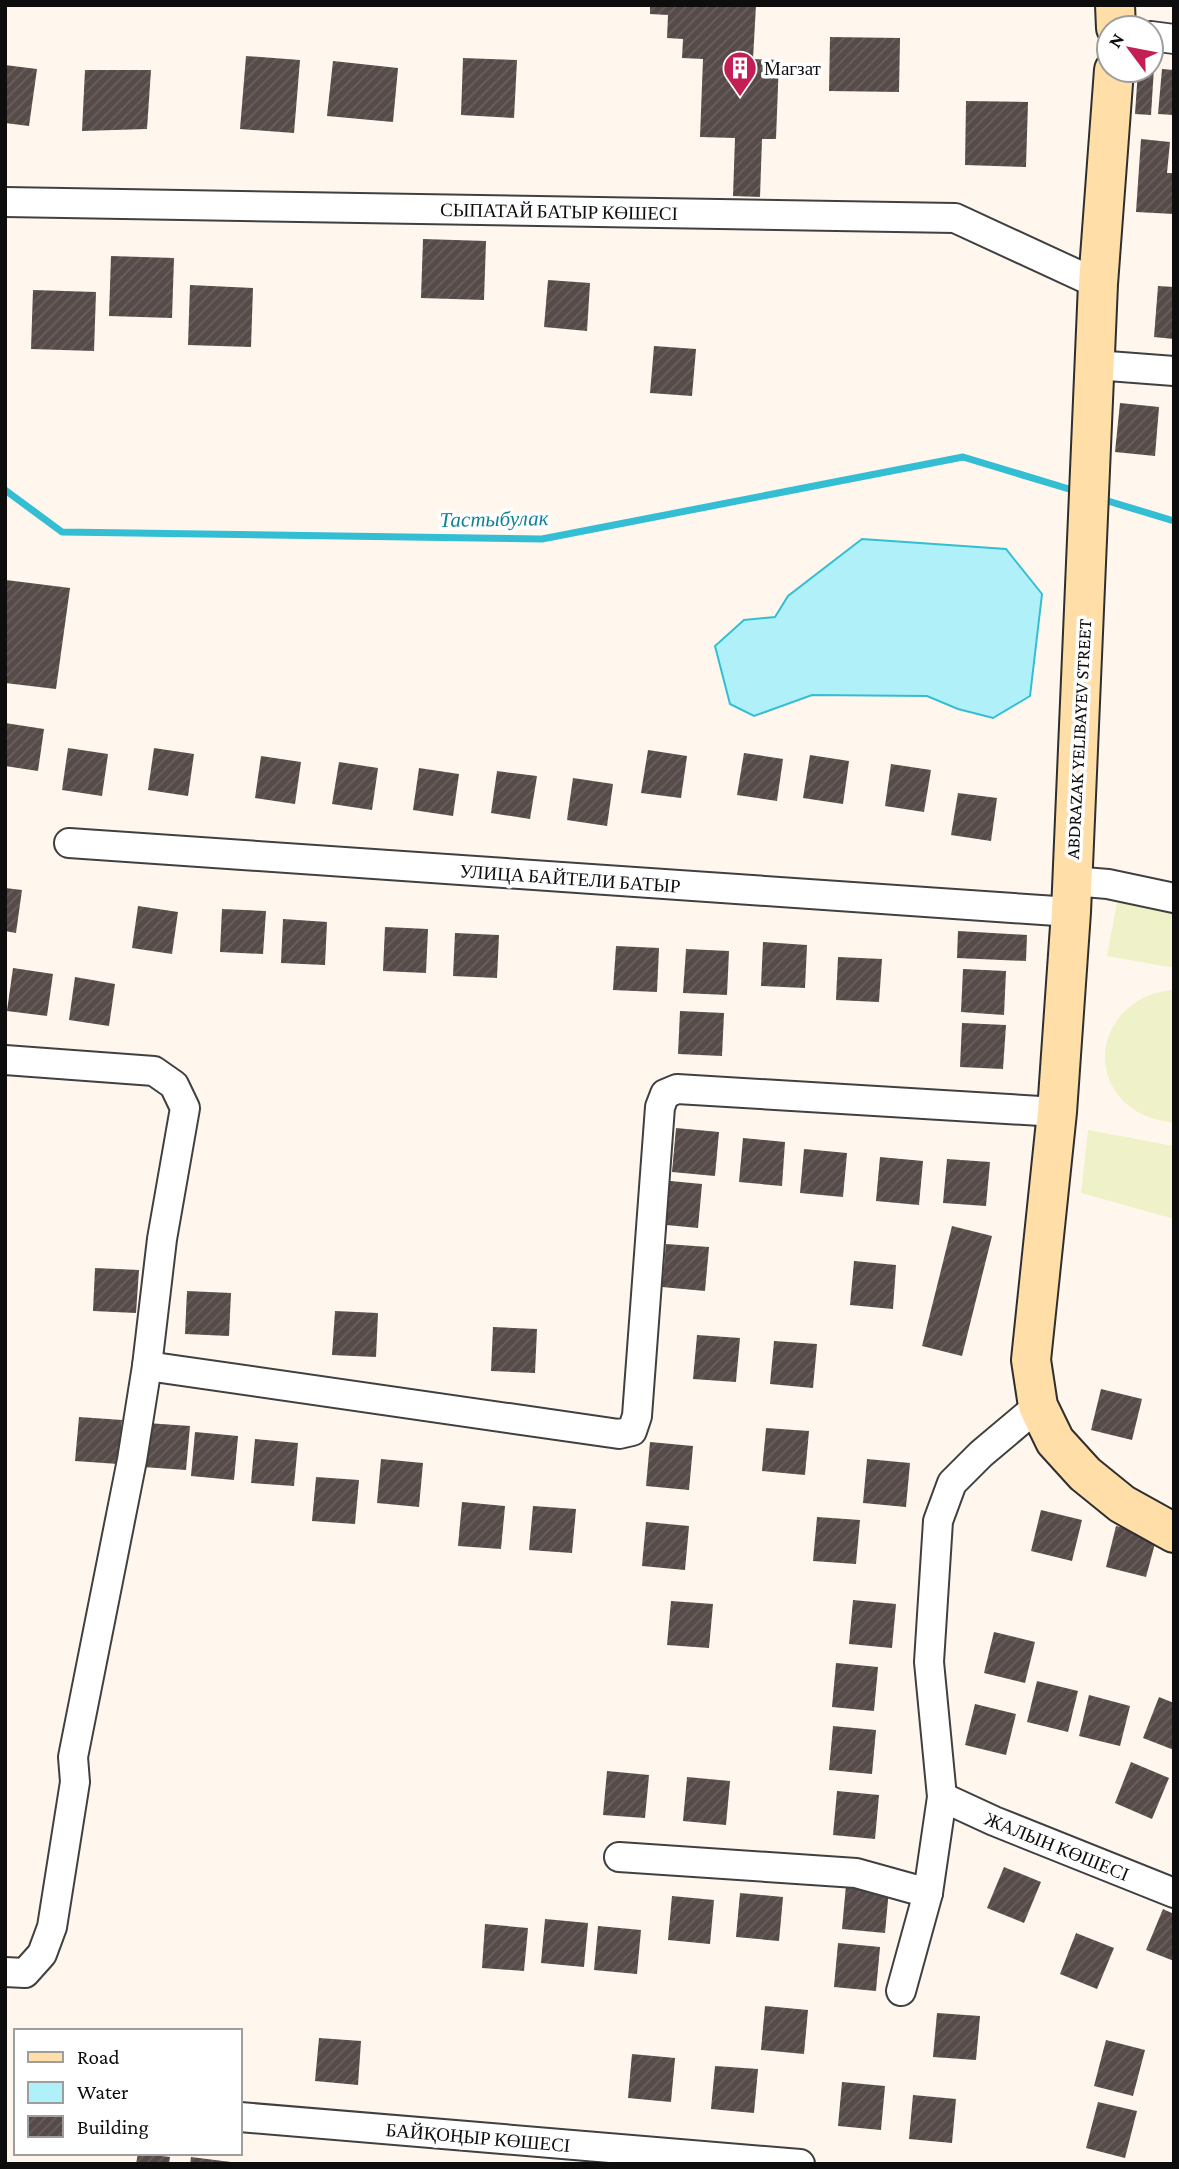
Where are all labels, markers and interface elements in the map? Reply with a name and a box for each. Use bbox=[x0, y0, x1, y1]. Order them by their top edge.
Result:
north arrow bbox=[1095, 14, 1165, 84]
text: N bbox=[1104, 29, 1128, 51]
building icon: Магзат bbox=[721, 49, 759, 98]
place label: Магзат bbox=[764, 58, 822, 79]
street label: СЫПАТАЙ БАТЫР КӨШЕСІ bbox=[440, 199, 678, 224]
water label: Тастыбулак bbox=[439, 506, 549, 532]
street label: ABDRAZAK YELIBAYEV STREET bbox=[1062, 618, 1095, 860]
street label: УЛИЦА БАЙТЕЛИ БАТЫР bbox=[459, 860, 681, 897]
street label: ЖАЛЫН КӨШЕСІ bbox=[982, 1808, 1132, 1885]
legend bbox=[14, 2029, 242, 2155]
text: Road bbox=[77, 2045, 120, 2069]
text: Water bbox=[77, 2080, 129, 2104]
text: Building bbox=[77, 2115, 149, 2139]
street label: БАЙҚОҢЫР КӨШЕСІ bbox=[385, 2119, 571, 2156]

